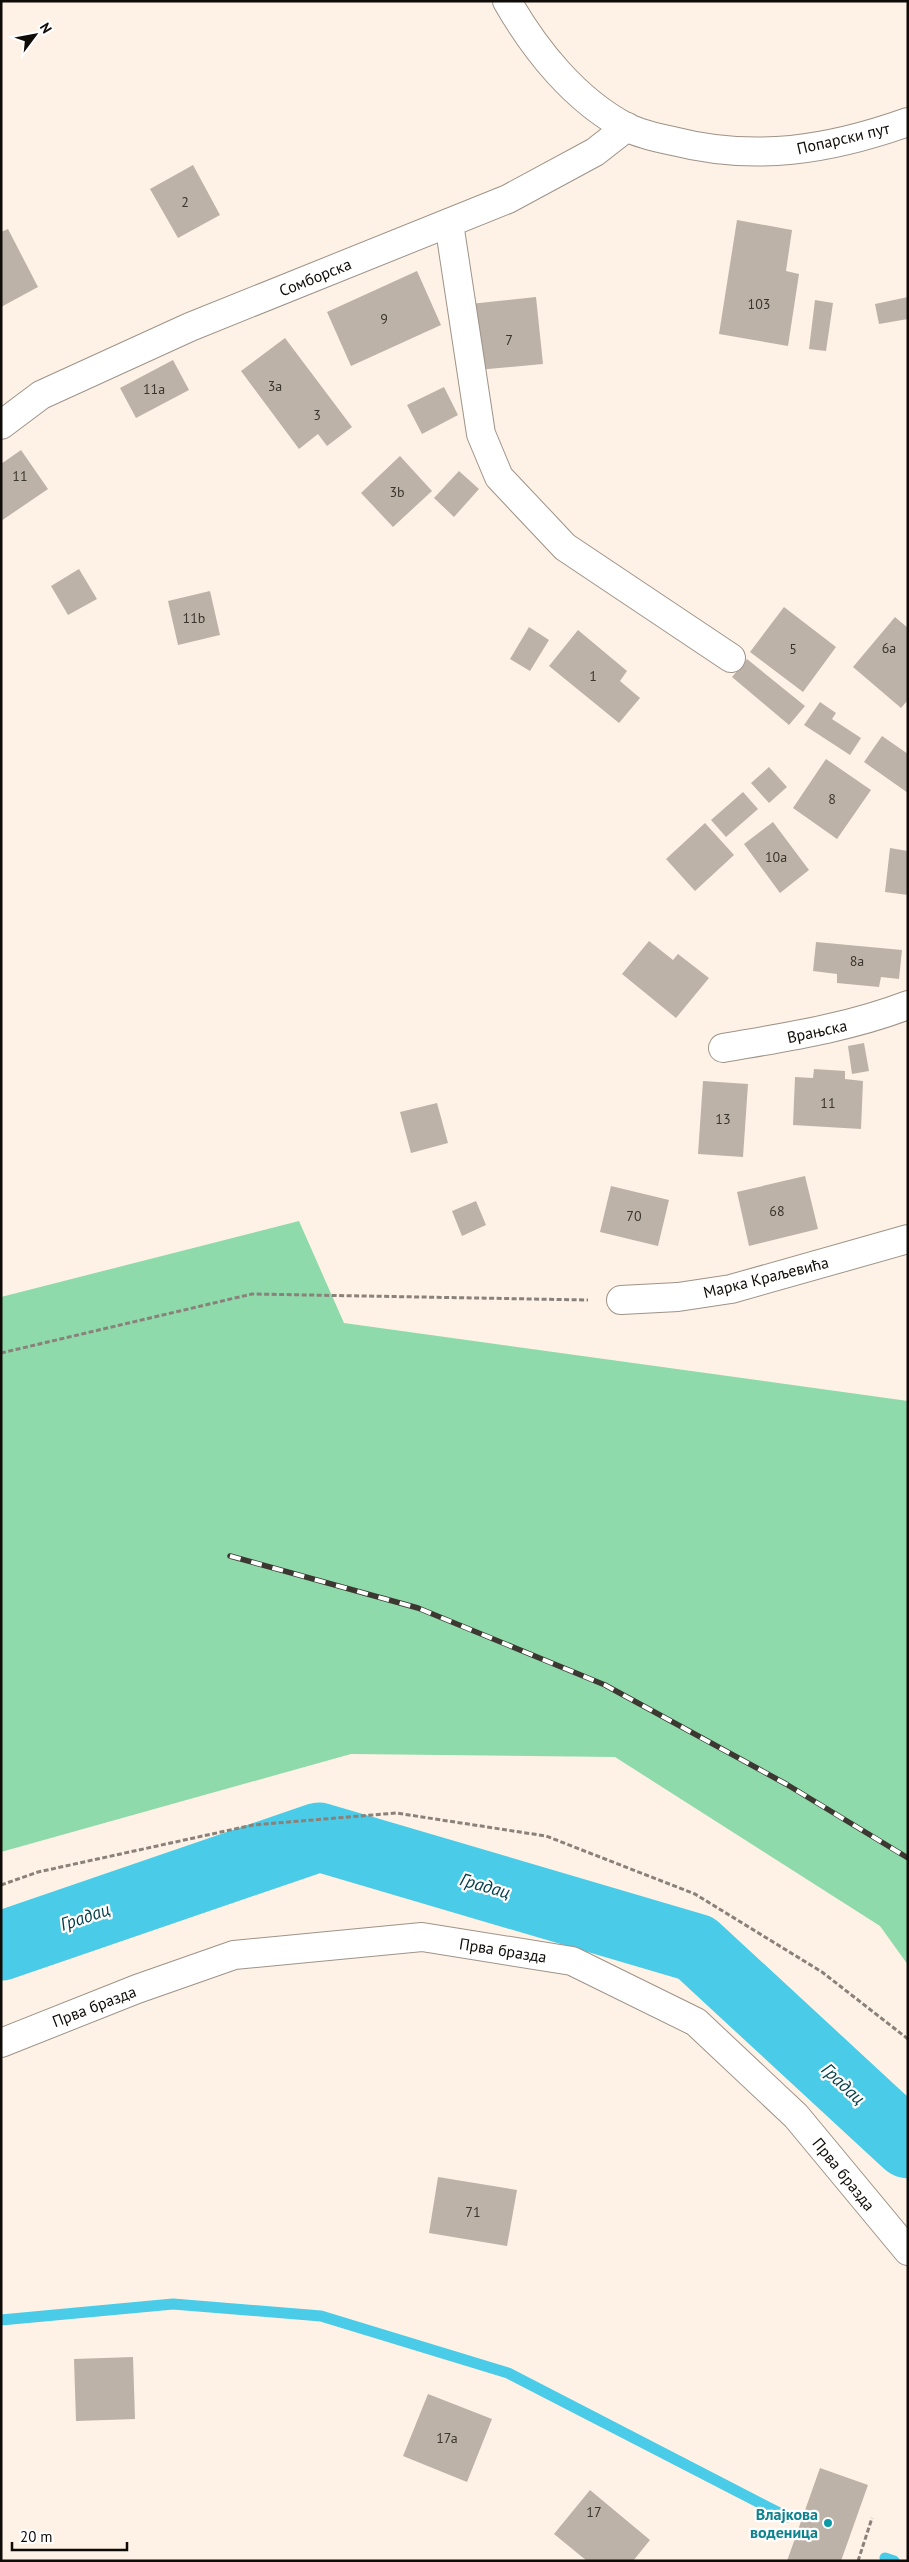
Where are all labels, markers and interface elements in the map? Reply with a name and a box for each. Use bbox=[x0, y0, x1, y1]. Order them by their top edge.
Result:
north arrow bbox=[10, 10, 60, 60]
text: N bbox=[36, 19, 56, 37]
street label: Попарски пут bbox=[795, 117, 892, 158]
house number: 2 bbox=[181, 193, 189, 211]
street label: Сомборска bbox=[276, 253, 354, 301]
house number: 103 bbox=[748, 295, 770, 313]
house number: 9 bbox=[380, 310, 388, 328]
house number: 7 bbox=[505, 331, 513, 349]
house number: 3a bbox=[268, 377, 282, 395]
house number: 11a bbox=[143, 380, 165, 398]
house number: 3 bbox=[313, 406, 321, 424]
house number: 11 bbox=[12, 467, 28, 485]
house number: 3b bbox=[389, 483, 405, 501]
house number: 11b bbox=[183, 609, 205, 627]
house number: 6a bbox=[882, 639, 896, 657]
house number: 5 bbox=[789, 640, 797, 658]
house number: 1 bbox=[589, 667, 597, 685]
house number: 8 bbox=[828, 790, 836, 808]
house number: 10a bbox=[765, 848, 787, 866]
house number: 8a bbox=[850, 952, 864, 970]
street label: Врањска bbox=[785, 1015, 849, 1047]
house number: 11 bbox=[820, 1094, 836, 1112]
house number: 13 bbox=[715, 1110, 731, 1128]
house number: 68 bbox=[769, 1202, 785, 1220]
house number: 70 bbox=[626, 1207, 642, 1225]
street label: Марка Краљевића bbox=[701, 1252, 831, 1302]
water label: Градац bbox=[457, 1867, 513, 1904]
water label: Градац bbox=[57, 1897, 113, 1936]
street label: Прва бразда bbox=[458, 1933, 548, 1967]
street label: Прва бразда bbox=[49, 1981, 139, 2031]
water label: Градац bbox=[817, 2058, 870, 2110]
street label: Прва бразда bbox=[808, 2133, 880, 2215]
house number: 71 bbox=[465, 2203, 481, 2221]
house number: 17a bbox=[436, 2429, 458, 2447]
house number: 17 bbox=[586, 2503, 602, 2521]
place label: Влајкова воденица bbox=[750, 2504, 818, 2542]
marker: Влајкова воденица bbox=[822, 2517, 834, 2529]
scale bar bbox=[12, 2520, 128, 2552]
text: 20 m bbox=[20, 2527, 53, 2546]

